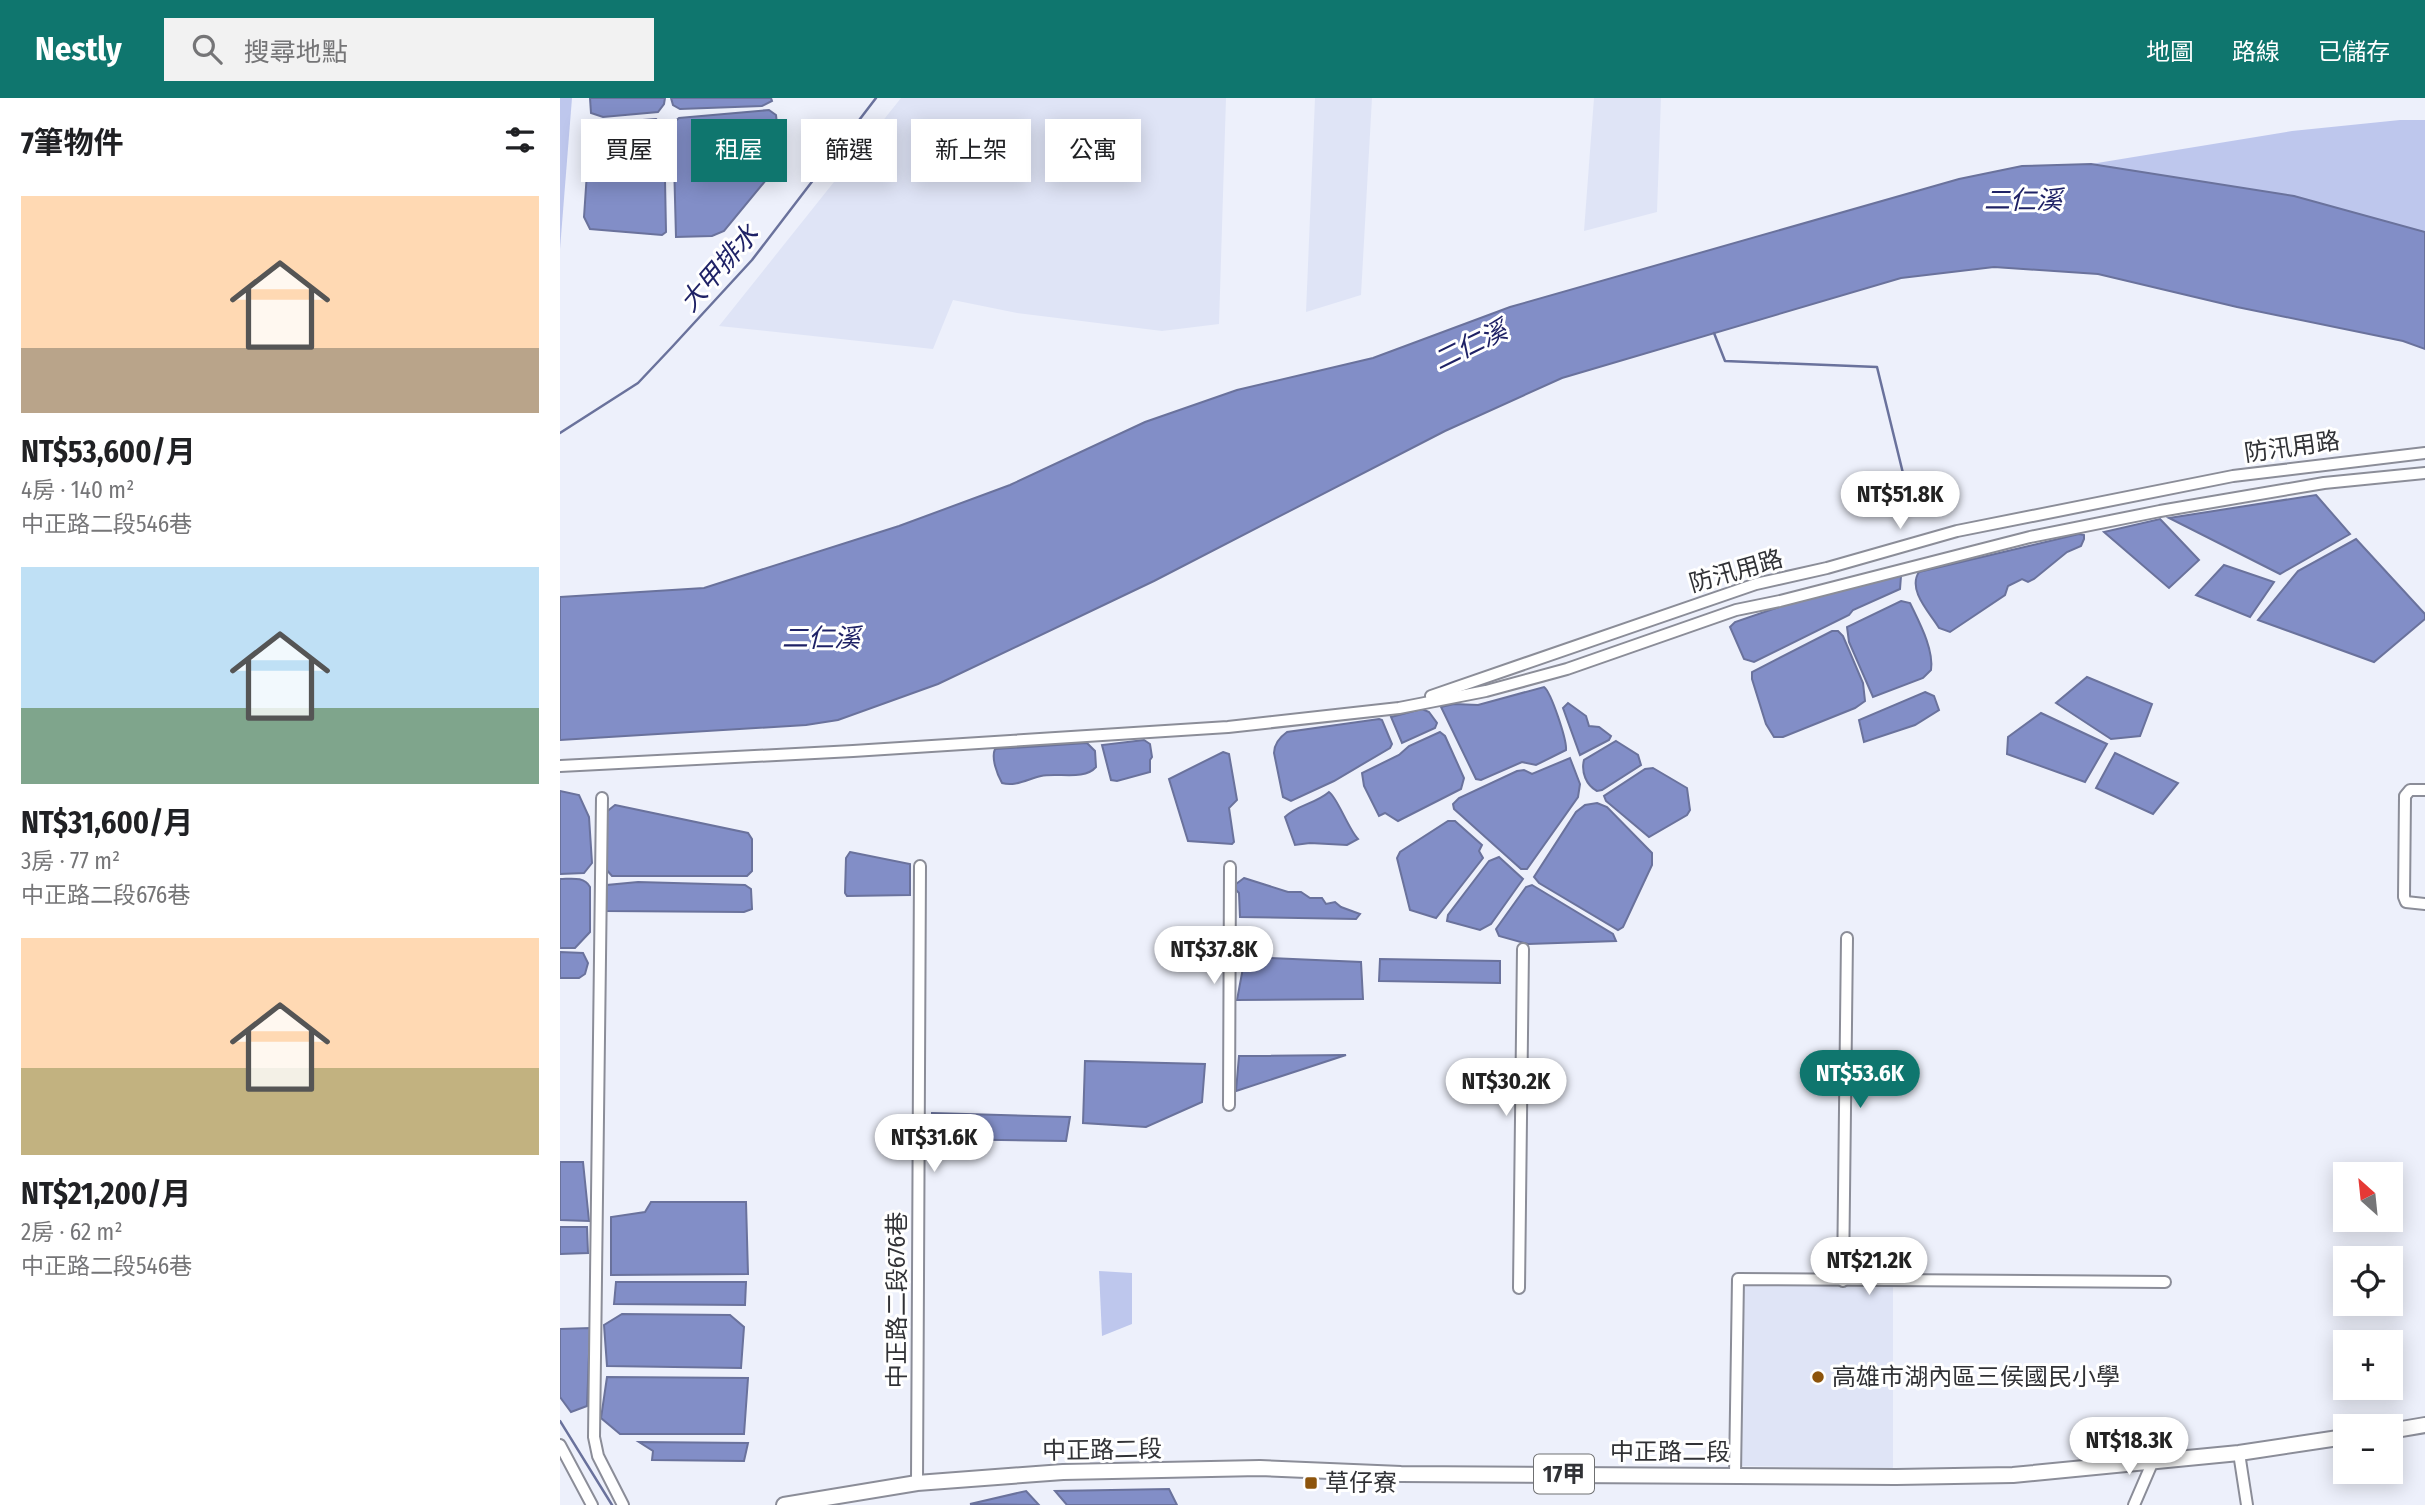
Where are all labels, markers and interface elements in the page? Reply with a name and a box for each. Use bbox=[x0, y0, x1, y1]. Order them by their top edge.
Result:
search box bbox=[164, 18, 654, 81]
text: Nestly bbox=[35, 29, 122, 69]
icon: search bbox=[188, 30, 226, 68]
text: 搜尋地點 bbox=[244, 37, 348, 68]
text: 地圖 bbox=[2146, 38, 2194, 66]
text: 路線 bbox=[2232, 38, 2280, 66]
text: 已儲存 bbox=[2318, 38, 2390, 66]
chip: 買屋 bbox=[581, 119, 677, 182]
chip: 租屋 bbox=[691, 119, 787, 182]
chip: 篩選 bbox=[801, 119, 897, 182]
chip: 新上架 bbox=[911, 119, 1031, 182]
chip: 公寓 bbox=[1045, 119, 1141, 182]
icon: filters bbox=[501, 121, 539, 159]
text: 7筆物件 bbox=[21, 125, 124, 161]
water label: 二仁溪 bbox=[1984, 185, 2066, 216]
water label: 大甲排水 bbox=[674, 218, 766, 318]
icon: home bbox=[217, 242, 343, 368]
water label: 二仁溪 bbox=[1428, 313, 1516, 376]
street label: 防汛用路 bbox=[2243, 426, 2341, 468]
text: NT$53,600/月 bbox=[21, 434, 196, 470]
pin: NT$51.8K bbox=[1828, 472, 1972, 531]
text: 4房 · 140 m² bbox=[21, 476, 134, 504]
text: NT$51.8K bbox=[1857, 480, 1943, 508]
text: 中正路二段546巷 bbox=[21, 510, 192, 538]
street label: 防汛用路 bbox=[1686, 544, 1786, 598]
icon: home bbox=[217, 613, 343, 739]
water label: 二仁溪 bbox=[782, 623, 864, 654]
text: NT$31,600/月 bbox=[21, 805, 193, 841]
text: 3房 · 77 m² bbox=[21, 847, 120, 875]
text: 中正路二段676巷 bbox=[21, 881, 190, 909]
pin: NT$37.8K bbox=[1142, 926, 1286, 986]
text: NT$37.8K bbox=[1170, 935, 1258, 963]
icon: home bbox=[217, 984, 343, 1110]
pin: NT$53.6K bbox=[1788, 1051, 1932, 1110]
pin: NT$30.2K bbox=[1434, 1058, 1578, 1118]
text: NT$53.6K bbox=[1816, 1059, 1904, 1087]
text: NT$30.2K bbox=[1462, 1067, 1550, 1095]
pin: NT$31.6K bbox=[862, 1114, 1006, 1174]
text: NT$31.6K bbox=[891, 1123, 977, 1151]
north arrow bbox=[2333, 1162, 2403, 1232]
map controls bbox=[2333, 1162, 2403, 1484]
text: NT$21,200/月 bbox=[21, 1176, 191, 1212]
street label: 中正路二段676巷 bbox=[883, 1212, 911, 1388]
text: 2房 · 62 m² bbox=[21, 1218, 122, 1246]
pin: NT$21.2K bbox=[1797, 1238, 1941, 1297]
text: NT$21.2K bbox=[1826, 1246, 1912, 1274]
button: locate bbox=[2333, 1246, 2403, 1316]
text: 中正路二段546巷 bbox=[21, 1252, 192, 1280]
button: + bbox=[2333, 1330, 2403, 1400]
place label: 高雄市湖內區三侯國民小學 bbox=[1832, 1363, 2120, 1391]
marker: 高雄市湖內區三侯國民小學 bbox=[1810, 1369, 1826, 1385]
button: − bbox=[2333, 1414, 2403, 1484]
pin: NT$18.3K bbox=[2057, 1418, 2201, 1477]
text: NT$18.3K bbox=[2086, 1426, 2172, 1454]
street label: 中正路二段 bbox=[1042, 1435, 1162, 1465]
street label: 中正路二段 bbox=[1610, 1438, 1730, 1466]
road number: 17甲 bbox=[1534, 1455, 1594, 1494]
place label: 草仔寮 bbox=[1325, 1469, 1397, 1497]
marker: 草仔寮 bbox=[1303, 1475, 1319, 1491]

